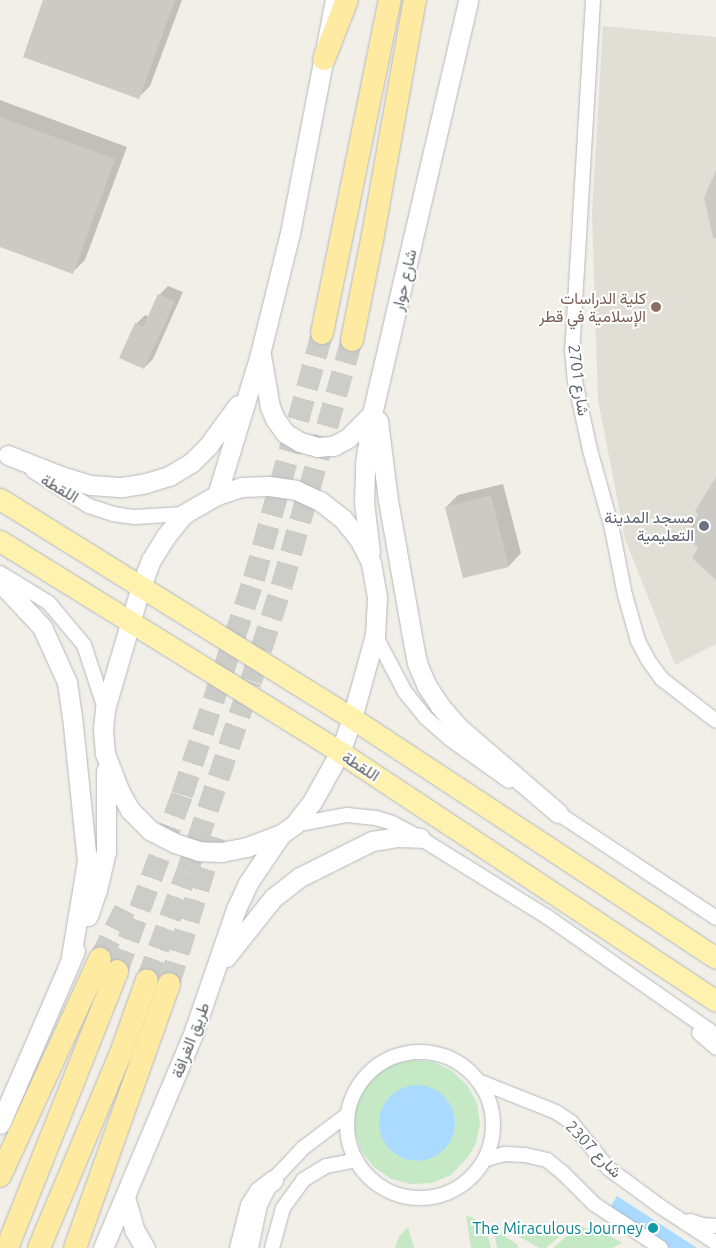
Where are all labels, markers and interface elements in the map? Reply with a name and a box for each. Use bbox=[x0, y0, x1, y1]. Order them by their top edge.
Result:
street label: شارع حوار bbox=[388, 247, 420, 313]
place label: كلية الدراسات الإسلامية في قطر bbox=[539, 288, 646, 326]
marker: كلية الدراسات الإسلامية في قطر bbox=[650, 301, 662, 313]
street label: شارع 2701 bbox=[564, 343, 594, 417]
street label: اللقطة bbox=[38, 469, 82, 507]
place label: مسجد المدينة التعليمية bbox=[604, 507, 694, 545]
marker: مسجد المدينة التعليمية bbox=[698, 520, 710, 532]
street label: اللقطة bbox=[339, 747, 383, 785]
street label: طريق الغرافة bbox=[167, 999, 213, 1081]
street label: شارع 2307 bbox=[562, 1116, 626, 1182]
place label: The Miraculous Journey bbox=[472, 1218, 643, 1238]
marker: The Miraculous Journey bbox=[647, 1222, 659, 1234]

